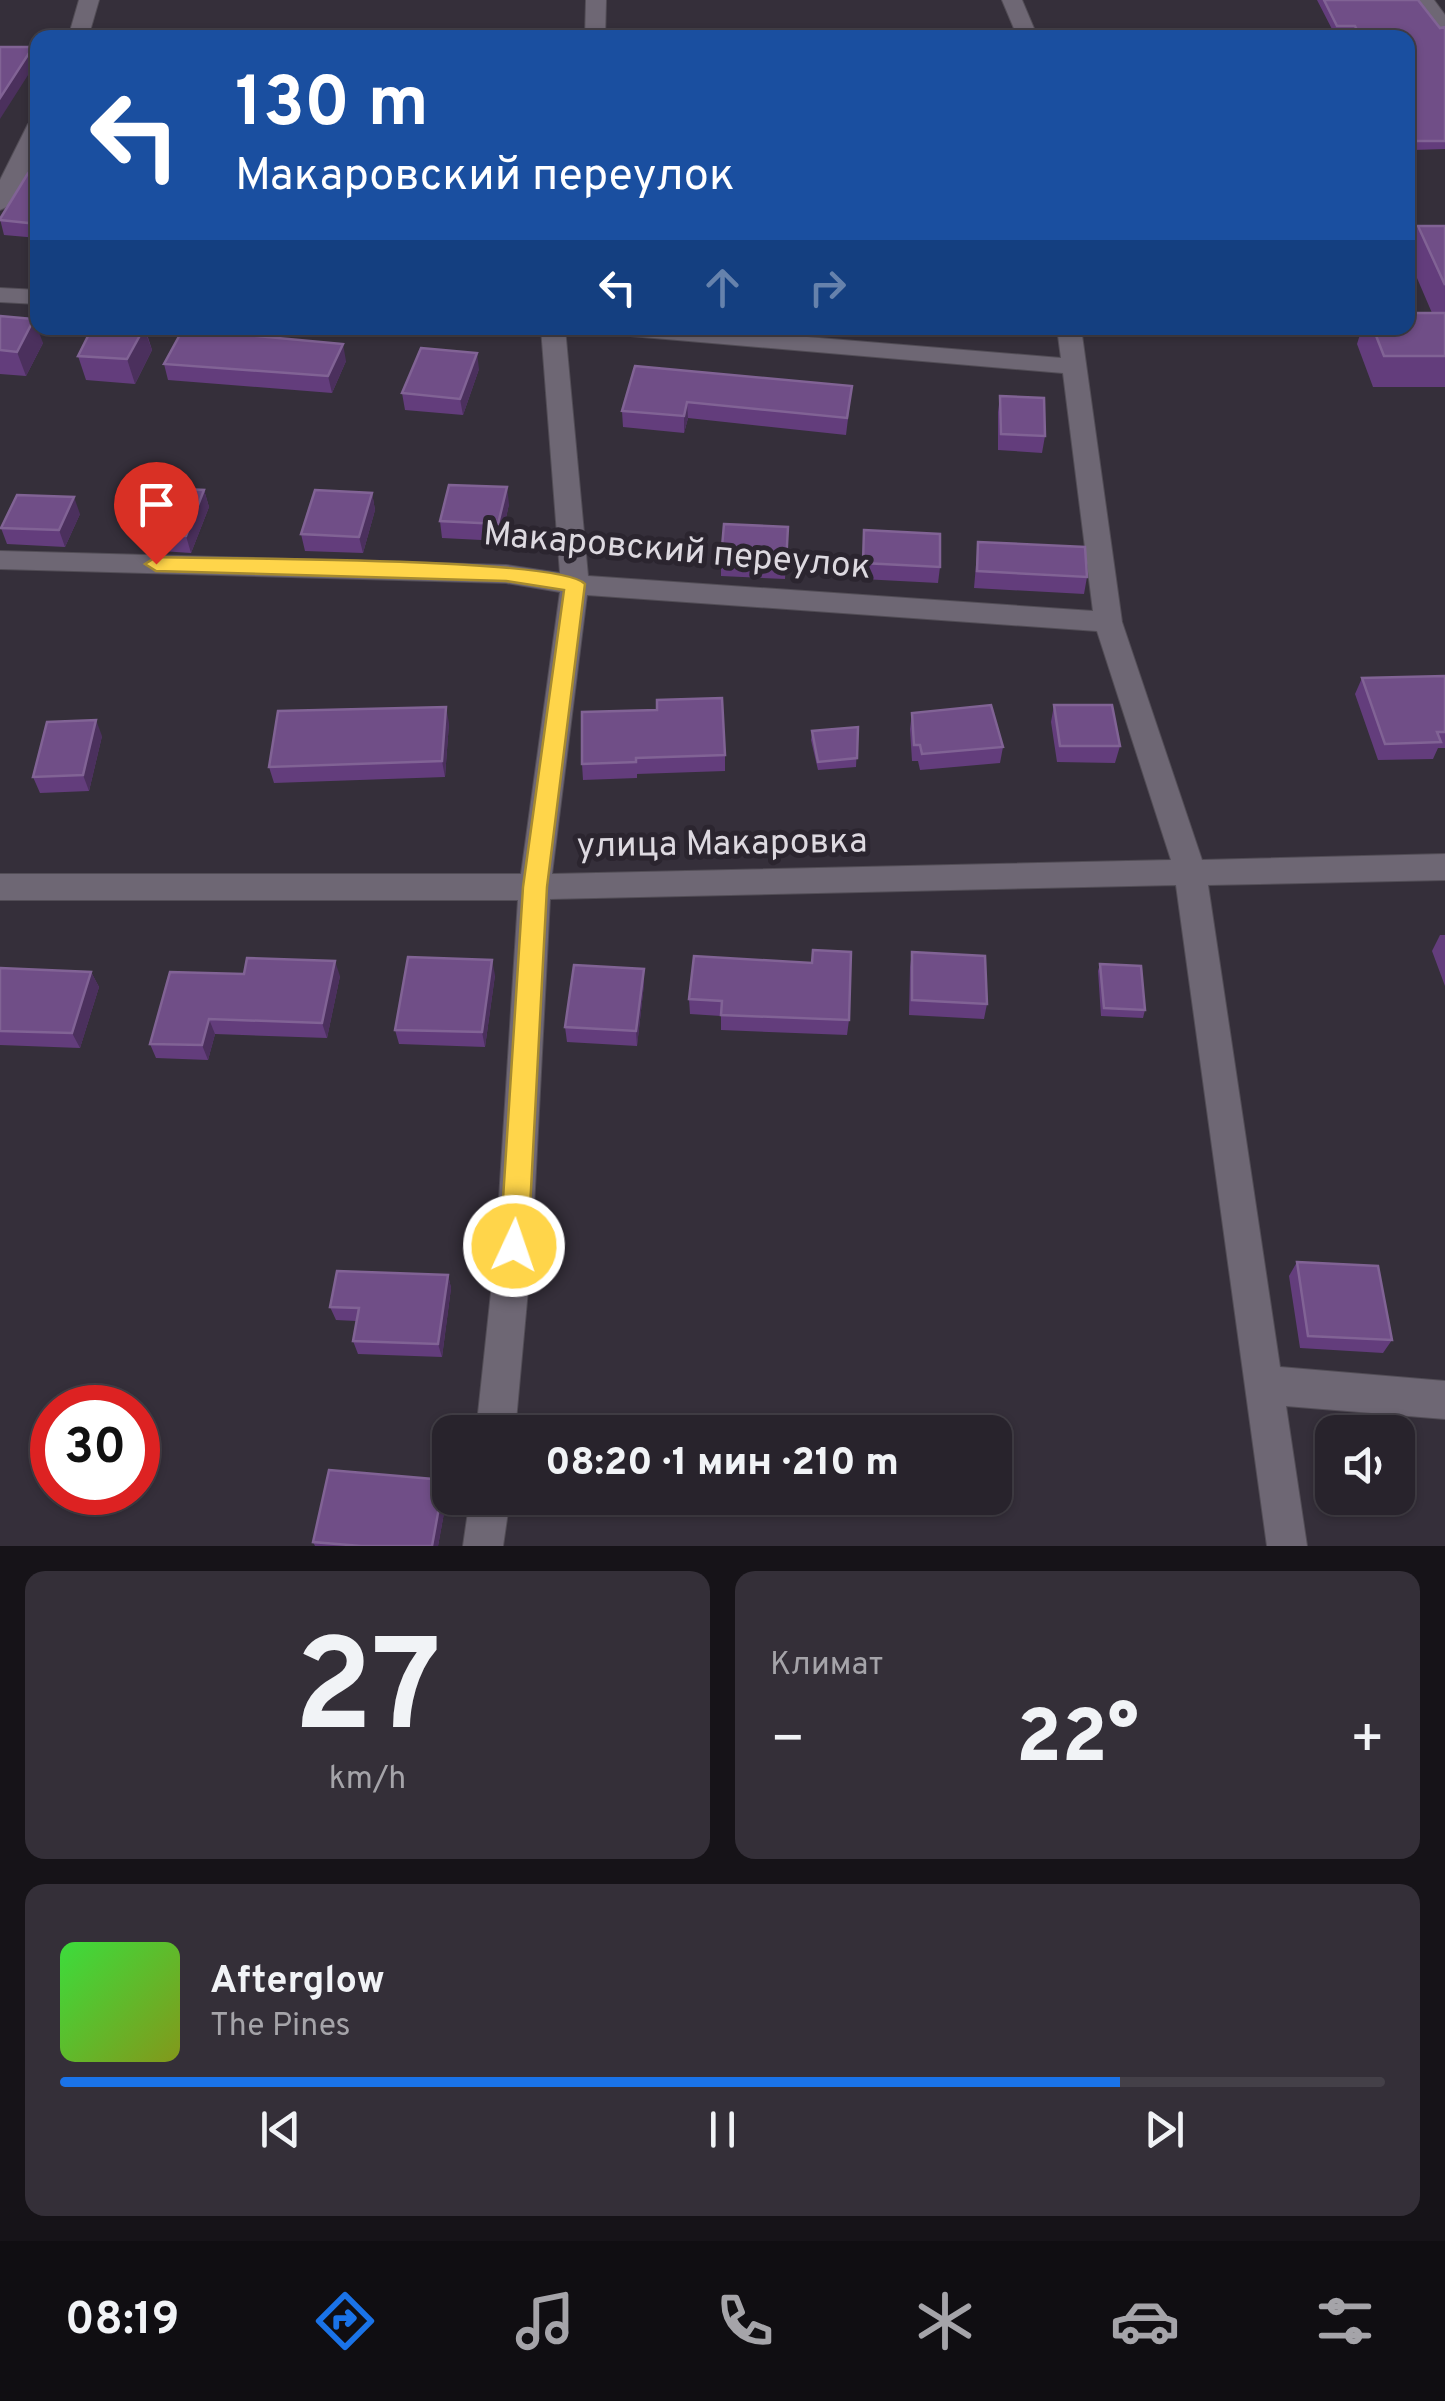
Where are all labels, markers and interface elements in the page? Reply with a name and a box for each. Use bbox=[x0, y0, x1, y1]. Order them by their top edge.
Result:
text: 130 m bbox=[235, 62, 429, 151]
icon: left bbox=[70, 70, 200, 200]
text: Макаровский переулок bbox=[235, 149, 735, 206]
icon: left bbox=[590, 260, 645, 315]
icon: ahead bbox=[695, 260, 750, 315]
icon: right bbox=[800, 260, 855, 315]
pin bbox=[114, 462, 199, 565]
icon: arrive bbox=[129, 477, 184, 532]
street label: Макаровский переулок bbox=[481, 513, 873, 591]
street label: улица Макаровка bbox=[576, 820, 868, 870]
position arrow bbox=[462, 1194, 566, 1298]
speed limit sign: 30 bbox=[30, 1385, 160, 1515]
map controls bbox=[1315, 1415, 1415, 1515]
button: sound bbox=[1315, 1415, 1415, 1515]
text: 08:20 · 1 мин · 210 m bbox=[545, 1440, 899, 1489]
text: 27 bbox=[294, 1612, 441, 1777]
text: Климат bbox=[770, 1646, 883, 1686]
text: 22° bbox=[1016, 1694, 1139, 1789]
text: − bbox=[770, 1707, 805, 1777]
text: + bbox=[1350, 1707, 1385, 1777]
text: km/h bbox=[329, 1760, 406, 1800]
text: Afterglow bbox=[210, 1958, 385, 2007]
text: The Pines bbox=[210, 2007, 351, 2047]
icon: previous bbox=[253, 2102, 308, 2157]
icon: pause bbox=[695, 2102, 750, 2157]
icon: next bbox=[1137, 2102, 1192, 2157]
icon: directions bbox=[310, 2286, 380, 2356]
icon: music bbox=[510, 2286, 580, 2356]
icon: phone bbox=[710, 2286, 780, 2356]
icon: climate bbox=[910, 2286, 980, 2356]
icon: car bbox=[1110, 2286, 1180, 2356]
icon: filters bbox=[1310, 2286, 1380, 2356]
text: 08:19 bbox=[65, 2293, 180, 2350]

